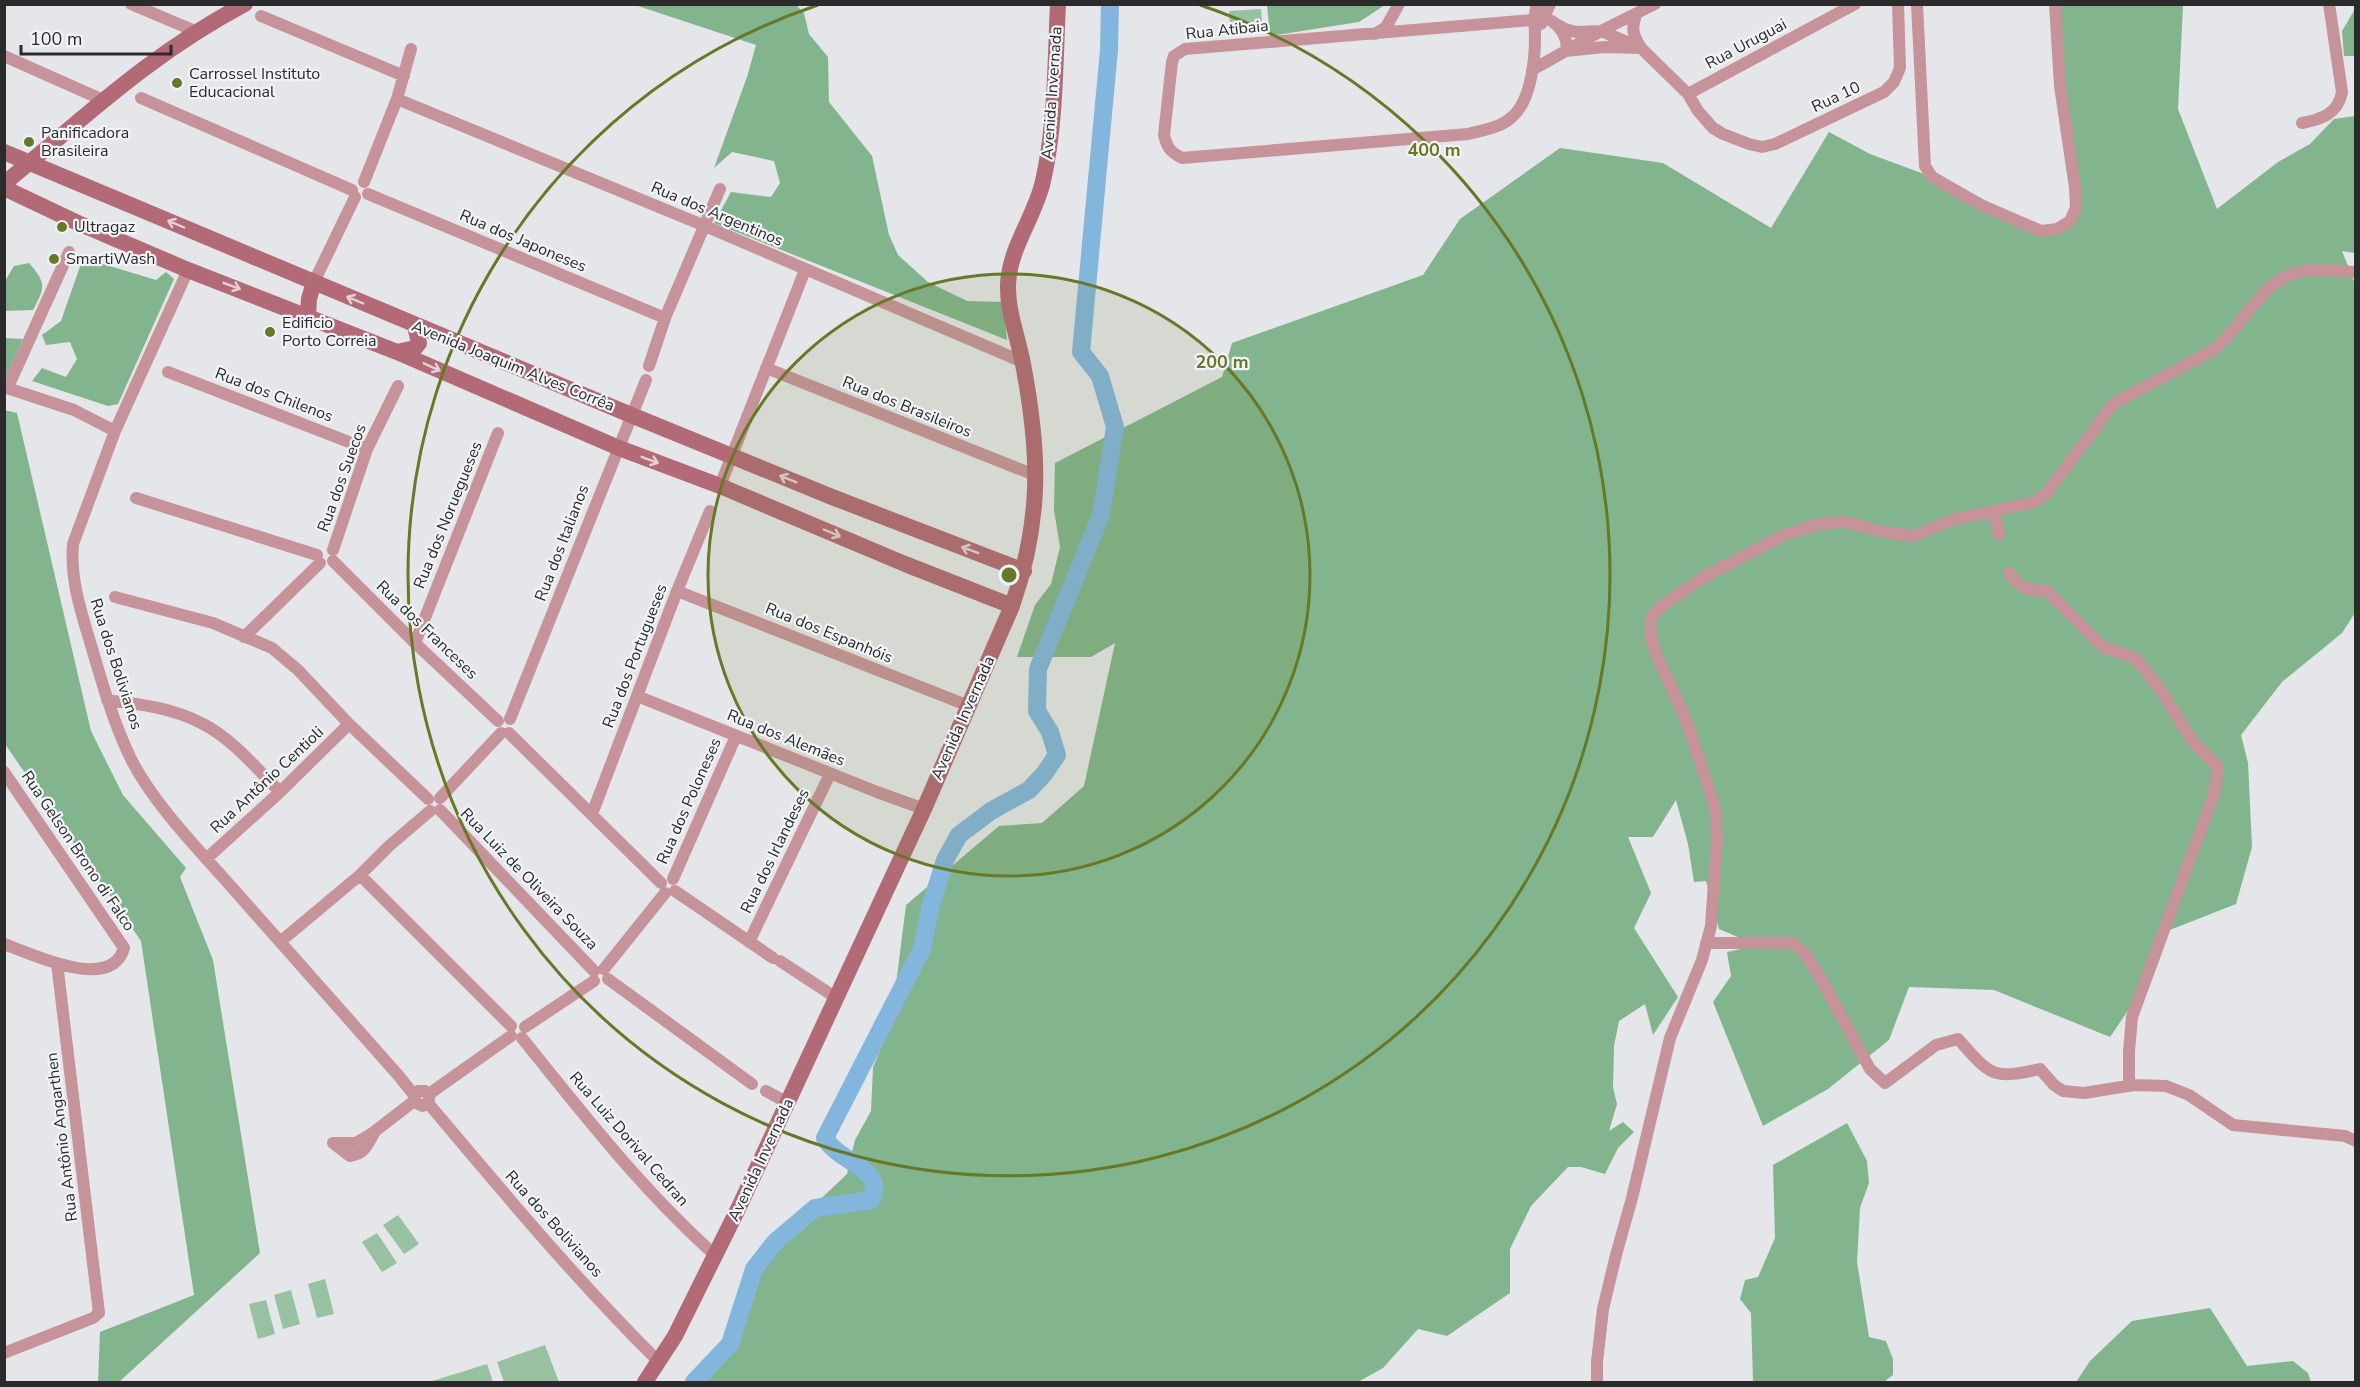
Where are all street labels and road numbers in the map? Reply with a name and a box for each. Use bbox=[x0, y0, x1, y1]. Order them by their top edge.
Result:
street label: Rua Uruguai bbox=[1701, 13, 1791, 75]
street label: Rua Atibaia bbox=[1185, 15, 1269, 45]
street label: Avenida Invernada bbox=[1036, 26, 1068, 160]
street label: Rua 10 bbox=[1808, 76, 1864, 118]
street label: Rua dos Argentinos bbox=[648, 176, 786, 252]
street label: Rua dos Japoneses bbox=[456, 204, 590, 278]
street label: Avenida Joaquim Alves Corrêa bbox=[408, 315, 618, 417]
street label: Rua dos Chilenos bbox=[212, 362, 336, 428]
street label: Rua dos Brasileiros bbox=[839, 371, 975, 443]
street label: Rua dos Suecos bbox=[312, 421, 372, 535]
street label: Rua dos Noruegueses bbox=[408, 438, 488, 592]
street label: Rua dos Italianos bbox=[530, 482, 594, 604]
street label: Rua dos Franceses bbox=[371, 576, 483, 684]
street label: Rua dos Portugueses bbox=[597, 581, 673, 731]
street label: Rua dos Bolivianos bbox=[84, 596, 148, 732]
street label: Rua dos Espanhóis bbox=[762, 597, 896, 669]
street label: Avenida Invernada bbox=[926, 653, 1000, 783]
street label: Rua dos Alemães bbox=[724, 704, 848, 772]
street label: Rua Antônio Centioli bbox=[205, 722, 329, 838]
street label: Rua dos Poloneses bbox=[651, 734, 727, 868]
street label: Rua Gelson Brono di Falco bbox=[16, 766, 140, 936]
street label: Rua dos Irlandeses bbox=[735, 785, 815, 917]
street label: Rua Luiz de Oliveira Souza bbox=[455, 803, 603, 955]
street label: Rua Antônio Angarthen bbox=[41, 1051, 83, 1223]
street label: Rua Luiz Dorival Cedran bbox=[564, 1067, 694, 1211]
street label: Avenida Invernada bbox=[723, 1095, 799, 1225]
street label: Rua dos Bolivianos bbox=[500, 1166, 608, 1282]

